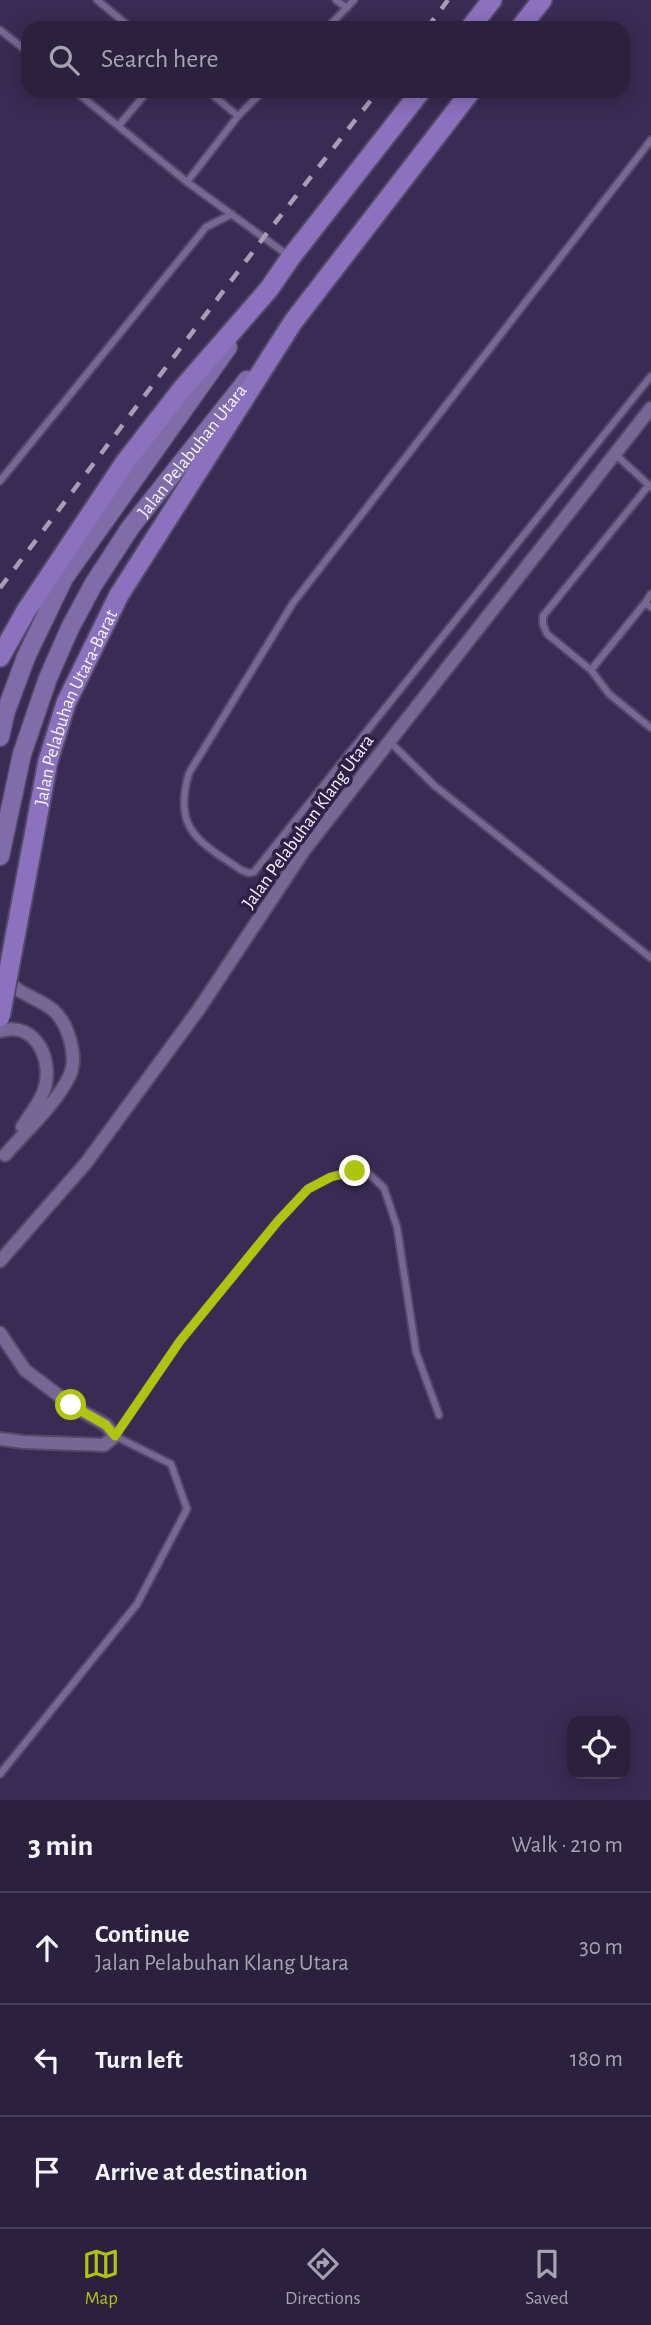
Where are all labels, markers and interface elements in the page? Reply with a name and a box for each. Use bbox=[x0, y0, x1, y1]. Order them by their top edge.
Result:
search box bbox=[21, 21, 630, 98]
icon: search bbox=[45, 41, 83, 79]
text: Search here bbox=[101, 46, 219, 72]
street label: Jalan Pelabuhan Utara bbox=[134, 381, 251, 522]
street label: Jalan Pelabuhan Utara-Barat bbox=[32, 607, 121, 807]
street label: Jalan Pelabuhan Klang Utara bbox=[239, 731, 378, 912]
route end bbox=[339, 1155, 370, 1186]
route start bbox=[55, 1389, 86, 1420]
map controls bbox=[567, 1716, 630, 1779]
button: locate bbox=[567, 1716, 630, 1779]
text: 3 min bbox=[28, 1831, 93, 1861]
text: Walk · 210 m bbox=[511, 1834, 623, 1857]
text: Continue bbox=[95, 1921, 190, 1947]
icon: ahead bbox=[28, 1929, 66, 1967]
text: 30 m bbox=[579, 1936, 623, 1959]
text: Jalan Pelabuhan Klang Utara bbox=[95, 1952, 349, 1975]
icon: left bbox=[28, 2041, 66, 2079]
text: Turn left bbox=[95, 2047, 183, 2073]
text: 180 m bbox=[570, 2048, 623, 2071]
icon: arrive bbox=[28, 2153, 66, 2191]
text: Arrive at destination bbox=[95, 2159, 308, 2185]
tab: Map bbox=[82, 2245, 120, 2310]
tab: Directions bbox=[285, 2245, 361, 2310]
tab: Saved bbox=[525, 2245, 569, 2310]

